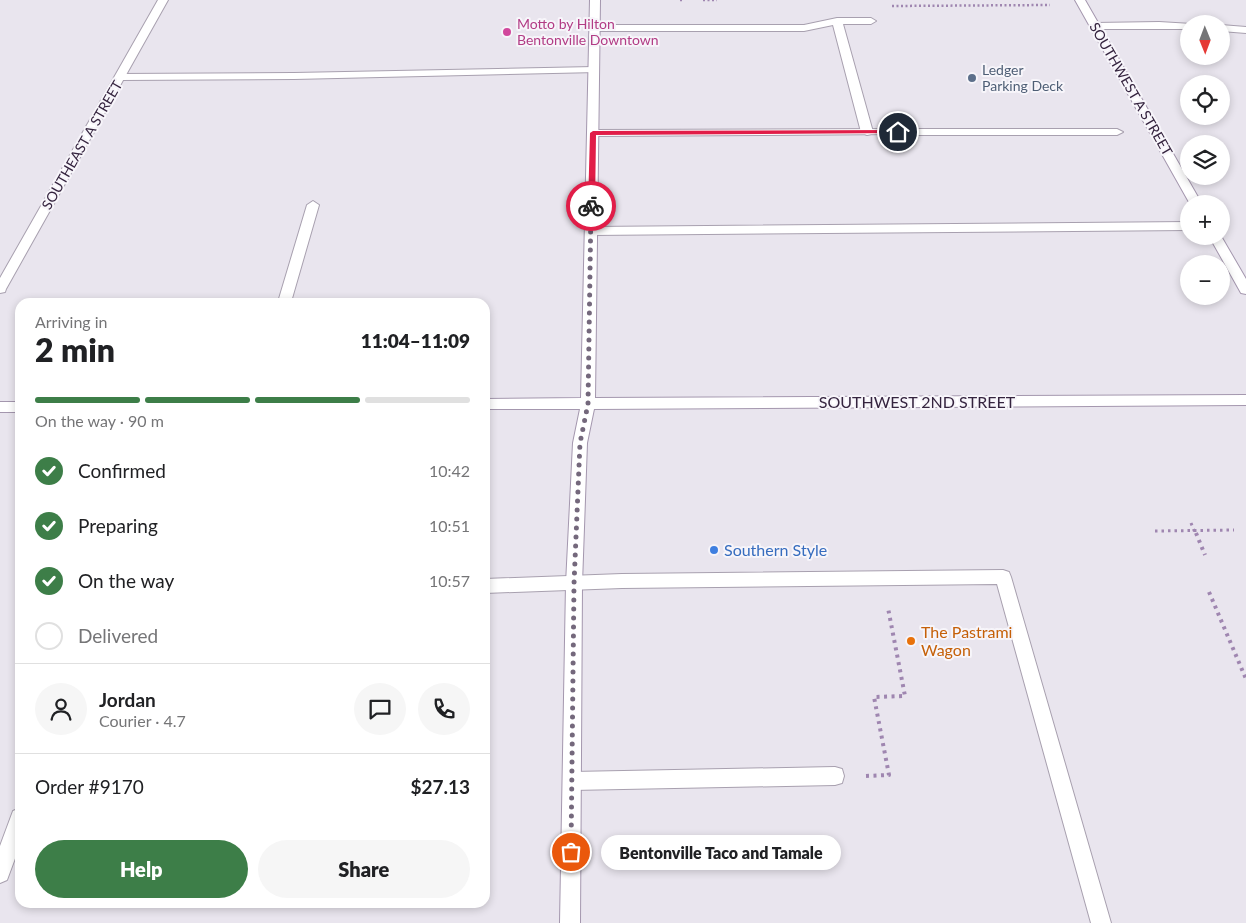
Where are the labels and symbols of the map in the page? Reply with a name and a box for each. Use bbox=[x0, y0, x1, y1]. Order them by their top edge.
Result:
place label: Motto by Hilton Bentonville Downtown bbox=[517, 15, 659, 48]
north arrow bbox=[1180, 15, 1230, 65]
street label: SOUTHWEST A STREET bbox=[1086, 19, 1177, 159]
marker: Motto by Hilton Bentonville Downtown bbox=[501, 26, 513, 38]
place label: Ledger Parking Deck bbox=[982, 61, 1064, 94]
marker: Ledger Parking Deck bbox=[966, 72, 978, 84]
street label: SOUTHEAST A STREET bbox=[38, 77, 126, 212]
pin bbox=[877, 111, 919, 153]
courier bbox=[566, 181, 616, 231]
street label: SOUTHWEST 2ND STREET bbox=[819, 392, 1016, 411]
place label: Southern Style bbox=[724, 540, 827, 559]
marker: Southern Style bbox=[708, 544, 720, 556]
place label: The Pastrami Wagon bbox=[921, 622, 1012, 659]
marker: The Pastrami Wagon bbox=[905, 635, 917, 647]
pin bbox=[550, 831, 592, 873]
callout: Bentonville Taco and Tamale bbox=[601, 834, 841, 870]

